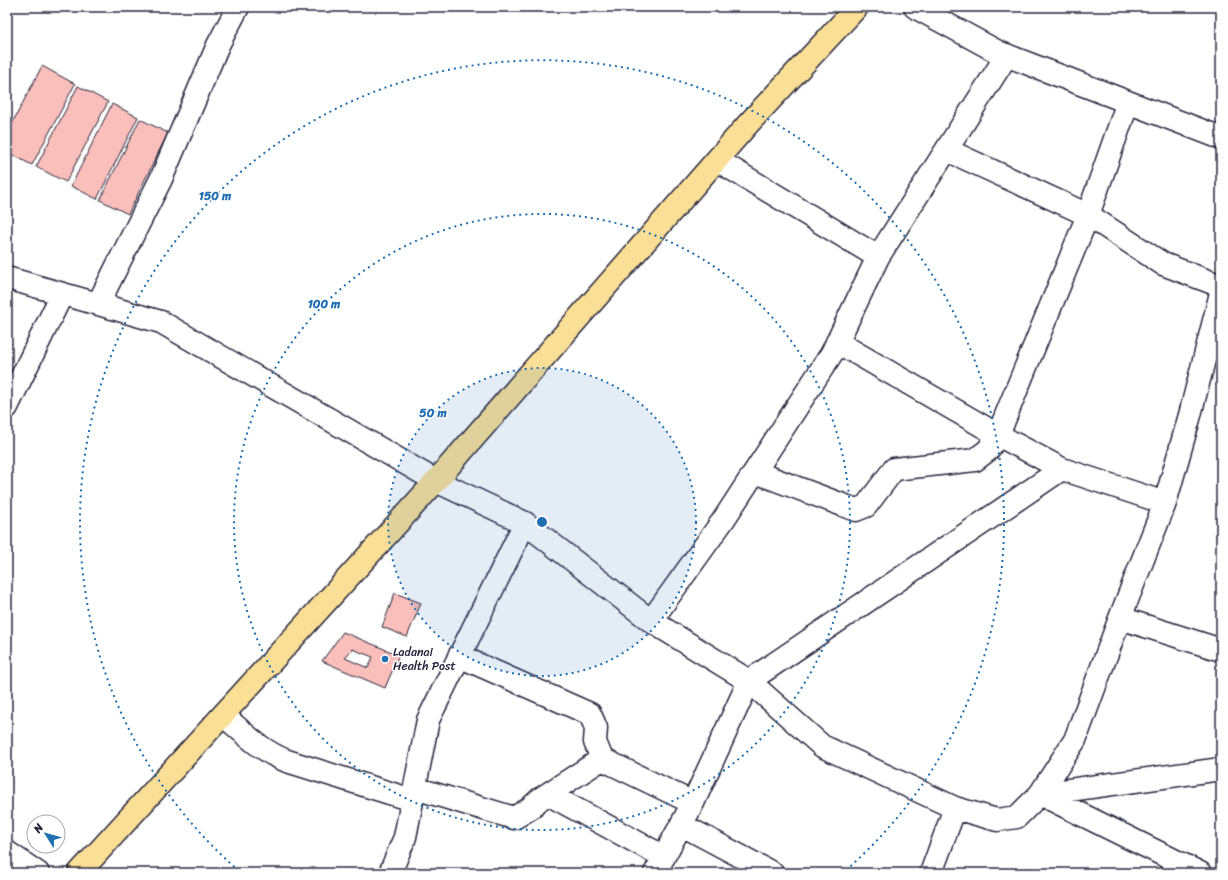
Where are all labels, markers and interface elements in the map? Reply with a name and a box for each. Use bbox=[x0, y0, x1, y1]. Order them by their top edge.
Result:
text: 150 m bbox=[199, 185, 232, 207]
text: 100 m bbox=[308, 293, 341, 315]
text: 50 m bbox=[419, 402, 447, 424]
centre of rings bbox=[535, 515, 549, 529]
place label: Ladanai Health Post bbox=[393, 641, 456, 677]
marker: Ladanai Health Post bbox=[380, 654, 390, 664]
north arrow bbox=[26, 814, 66, 854]
text: N bbox=[28, 819, 49, 838]

